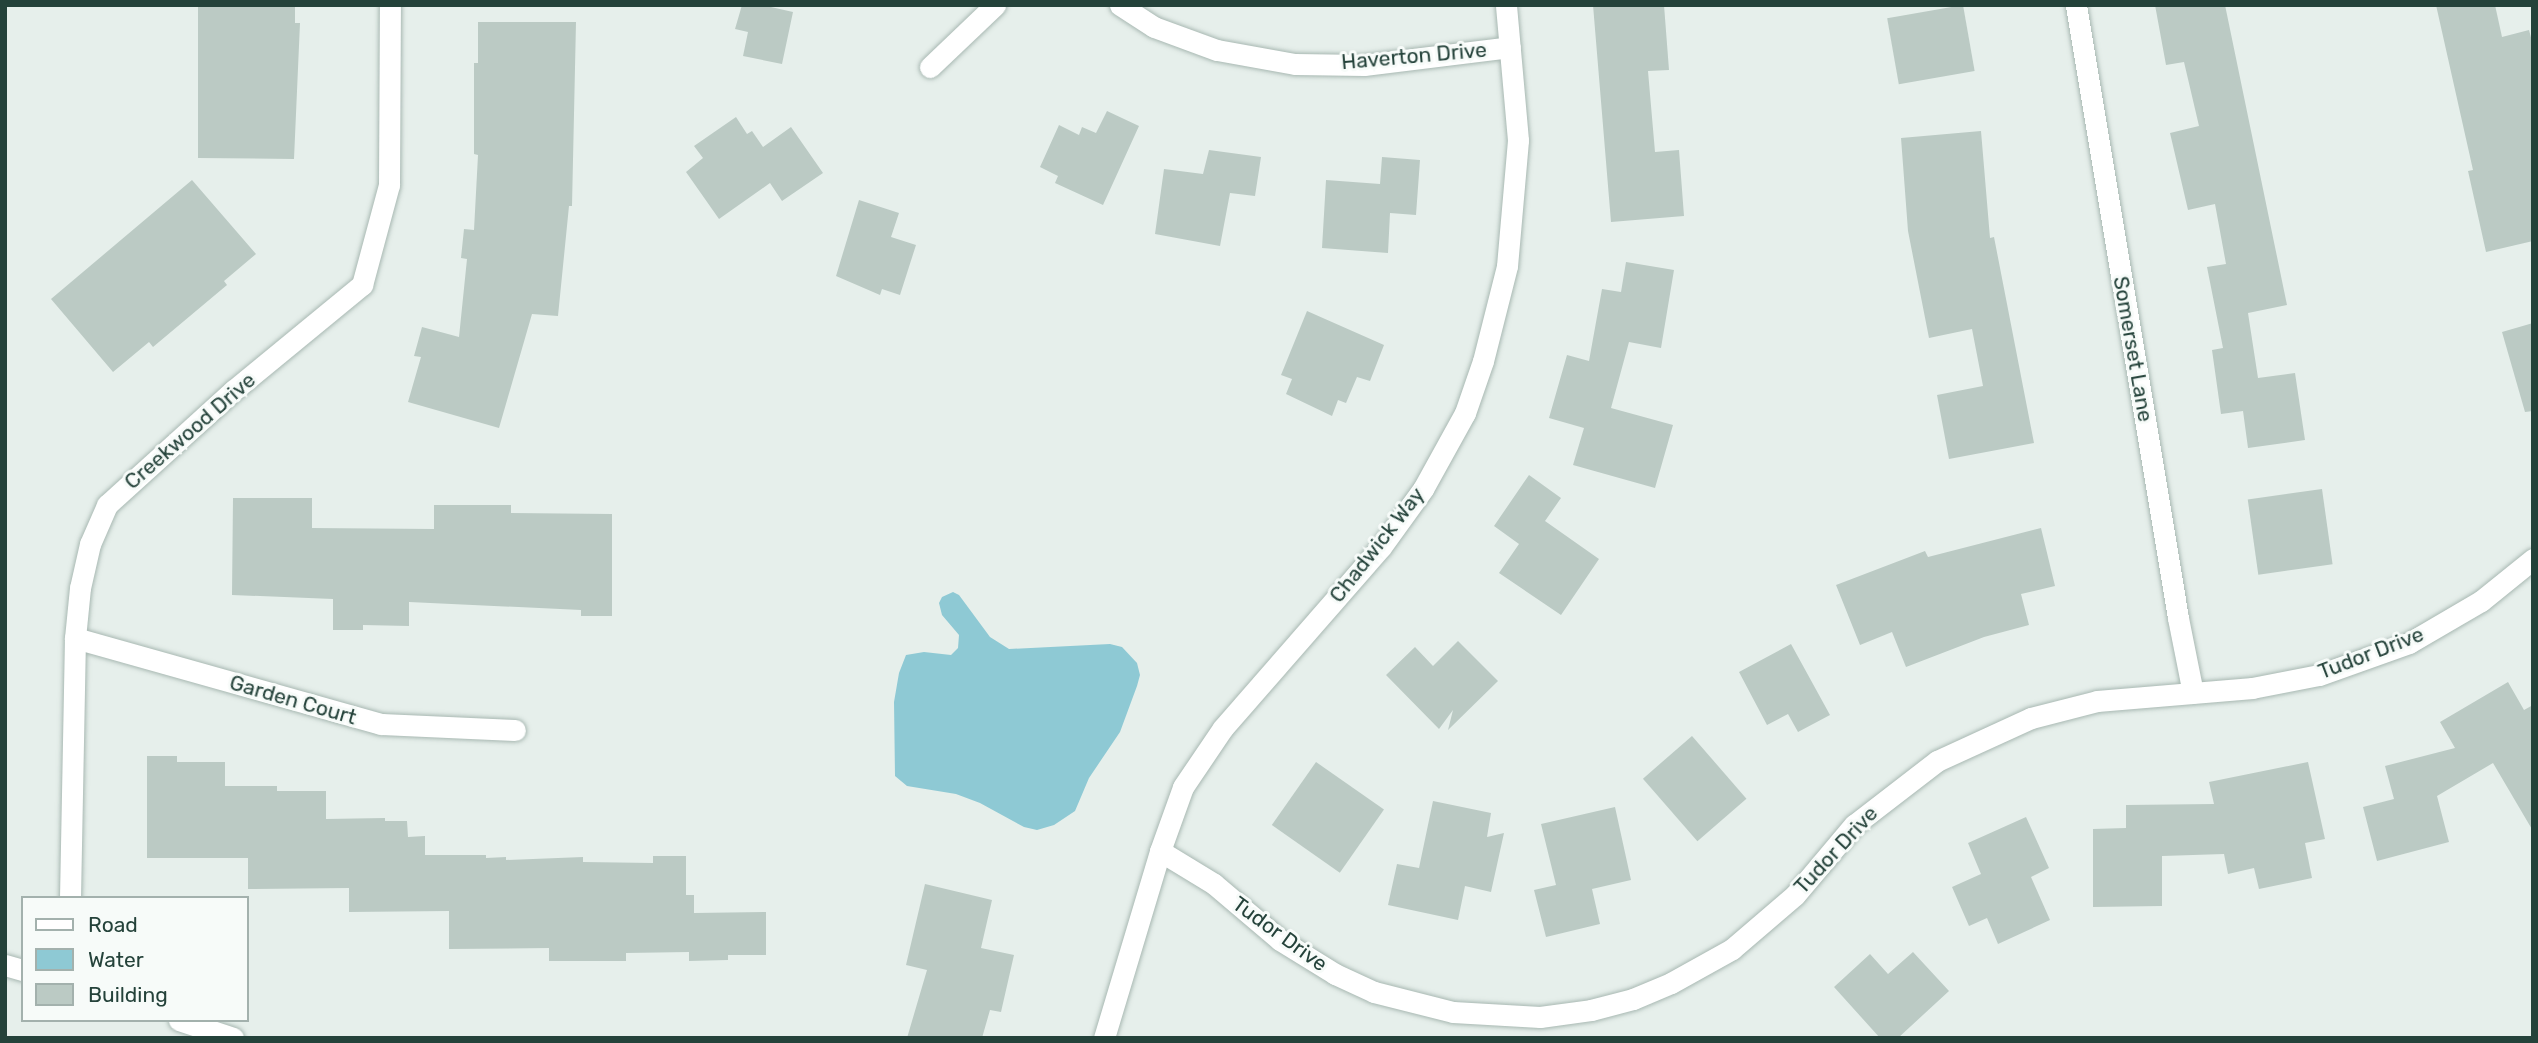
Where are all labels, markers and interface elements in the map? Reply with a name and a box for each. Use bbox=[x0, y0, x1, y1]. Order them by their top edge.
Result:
street label: Haverton Drive bbox=[1340, 37, 1488, 75]
street label: Somerset Lane bbox=[2108, 274, 2158, 424]
street label: Creekwood Drive bbox=[119, 367, 261, 495]
street label: Chadwick Way bbox=[1324, 482, 1430, 608]
street label: Tudor Drive bbox=[2315, 621, 2427, 685]
street label: Garden Court bbox=[227, 670, 359, 730]
street label: Tudor Drive bbox=[1789, 801, 1883, 899]
street label: Tudor Drive bbox=[1228, 891, 1332, 977]
legend bbox=[21, 896, 248, 1022]
text: Road bbox=[88, 912, 138, 937]
text: Water bbox=[88, 947, 144, 972]
text: Building bbox=[88, 982, 168, 1007]

